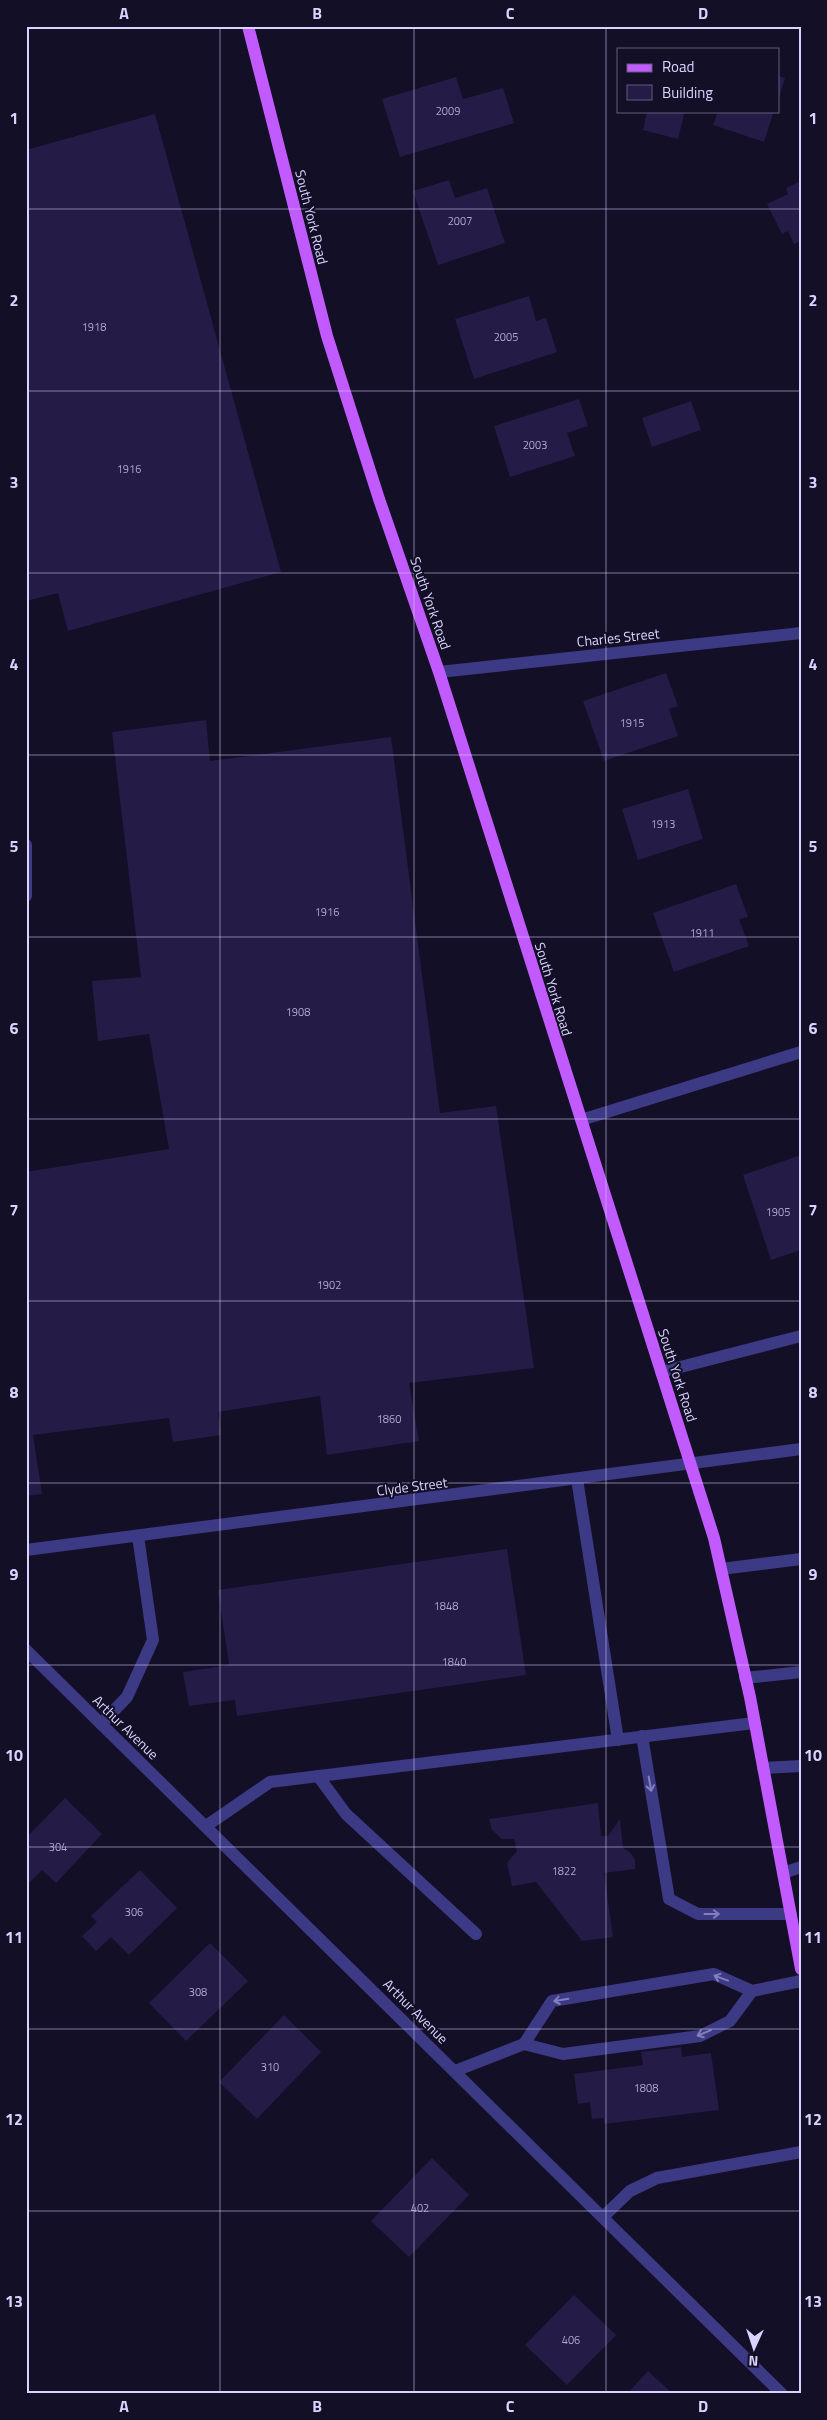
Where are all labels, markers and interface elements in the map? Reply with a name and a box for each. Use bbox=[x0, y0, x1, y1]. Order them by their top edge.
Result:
text: A bbox=[119, 1, 129, 25]
text: B bbox=[312, 1, 322, 25]
text: C bbox=[506, 1, 515, 25]
text: D bbox=[698, 1, 708, 25]
legend bbox=[617, 48, 780, 112]
text: Road bbox=[662, 55, 694, 78]
text: Building bbox=[662, 81, 713, 104]
house number: 2009 bbox=[436, 103, 460, 119]
text: 1 bbox=[10, 106, 18, 130]
text: 1 bbox=[809, 106, 817, 130]
street label: South York Road bbox=[290, 167, 334, 267]
house number: 2007 bbox=[448, 213, 472, 229]
text: 2 bbox=[10, 288, 18, 312]
text: 2 bbox=[809, 288, 817, 312]
house number: 1918 bbox=[82, 319, 106, 335]
house number: 2005 bbox=[494, 329, 518, 345]
house number: 2003 bbox=[523, 437, 547, 453]
house number: 1916 bbox=[117, 461, 141, 477]
text: 3 bbox=[10, 470, 18, 494]
text: 3 bbox=[809, 470, 817, 494]
street label: South York Road bbox=[405, 554, 457, 652]
street label: Charles Street bbox=[576, 622, 660, 652]
text: 4 bbox=[10, 652, 19, 676]
text: 4 bbox=[809, 652, 818, 676]
house number: 1915 bbox=[620, 715, 644, 731]
house number: 1913 bbox=[651, 816, 675, 832]
text: 5 bbox=[10, 834, 19, 858]
text: 5 bbox=[809, 834, 818, 858]
house number: 1916 bbox=[315, 904, 339, 920]
house number: 1911 bbox=[690, 925, 714, 941]
street label: South York Road bbox=[530, 940, 578, 1038]
house number: 1908 bbox=[286, 1004, 310, 1020]
text: 6 bbox=[10, 1016, 19, 1040]
text: 6 bbox=[809, 1016, 818, 1040]
text: 7 bbox=[10, 1198, 18, 1222]
text: 7 bbox=[809, 1198, 817, 1222]
house number: 1905 bbox=[766, 1204, 790, 1220]
house number: 1902 bbox=[317, 1277, 341, 1293]
street label: South York Road bbox=[653, 1326, 703, 1424]
text: 8 bbox=[10, 1380, 19, 1404]
text: 8 bbox=[809, 1380, 818, 1404]
house number: 1860 bbox=[377, 1411, 401, 1427]
street label: Clyde Street bbox=[375, 1471, 449, 1501]
text: 9 bbox=[10, 1562, 19, 1586]
text: 9 bbox=[809, 1562, 818, 1586]
house number: 1848 bbox=[434, 1598, 458, 1614]
house number: 1840 bbox=[442, 1654, 466, 1670]
street label: Arthur Avenue bbox=[88, 1690, 164, 1764]
text: 10 bbox=[5, 1743, 23, 1767]
text: 10 bbox=[804, 1743, 822, 1767]
one-way arrow bbox=[645, 1776, 655, 1792]
house number: 304 bbox=[49, 1839, 67, 1855]
house number: 1822 bbox=[552, 1863, 576, 1879]
house number: 306 bbox=[125, 1904, 143, 1920]
one-way arrow bbox=[704, 1909, 720, 1919]
text: 11 bbox=[5, 1925, 23, 1949]
text: 11 bbox=[804, 1925, 822, 1949]
one-way arrow bbox=[714, 1973, 729, 1982]
street label: Arthur Avenue bbox=[379, 1974, 453, 2048]
house number: 308 bbox=[189, 1984, 207, 2000]
one-way arrow bbox=[553, 1995, 569, 2005]
one-way arrow bbox=[697, 2029, 712, 2038]
house number: 310 bbox=[261, 2059, 279, 2075]
house number: 1808 bbox=[634, 2080, 658, 2096]
text: 12 bbox=[5, 2107, 23, 2131]
text: 12 bbox=[804, 2107, 822, 2131]
house number: 402 bbox=[411, 2200, 429, 2216]
text: 13 bbox=[5, 2289, 23, 2313]
text: 13 bbox=[804, 2289, 822, 2313]
north arrow bbox=[730, 2322, 780, 2372]
house number: 406 bbox=[562, 2332, 580, 2348]
text: N bbox=[748, 2351, 759, 2372]
text: A bbox=[119, 2394, 129, 2418]
text: B bbox=[312, 2394, 322, 2418]
text: C bbox=[506, 2394, 515, 2418]
text: D bbox=[698, 2394, 708, 2418]

